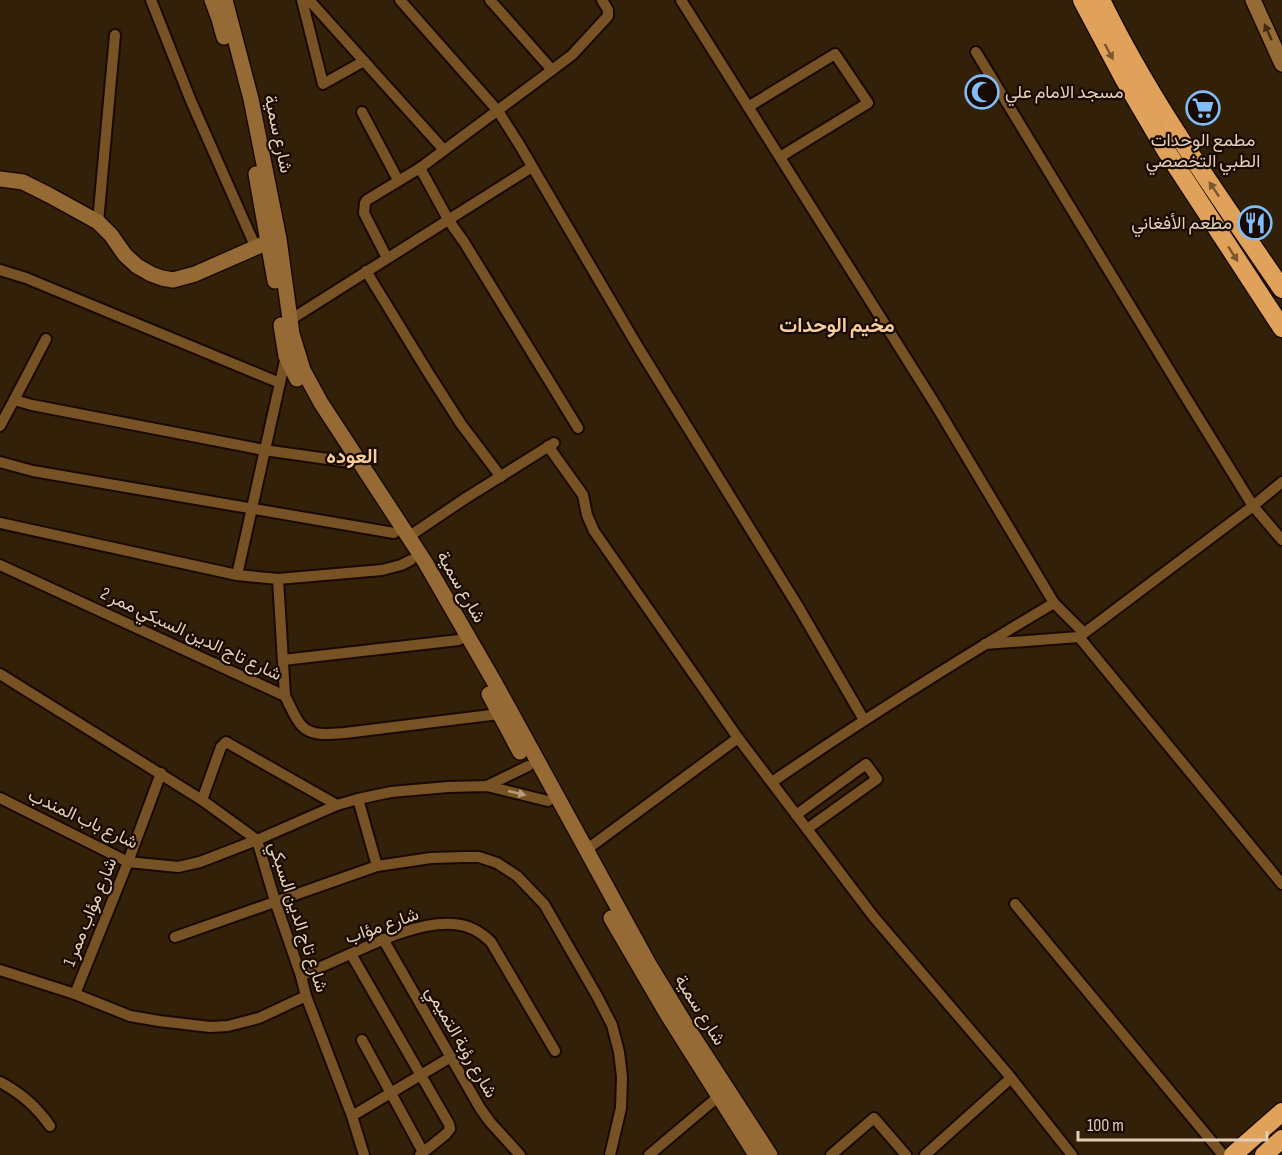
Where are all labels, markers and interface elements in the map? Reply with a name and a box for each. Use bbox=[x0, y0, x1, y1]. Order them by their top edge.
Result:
one-way arrow bbox=[1262, 23, 1272, 41]
one-way arrow bbox=[1104, 43, 1114, 60]
mosque icon: مسجد الامام علي bbox=[964, 74, 1000, 110]
place label: مسجد الامام علي bbox=[1005, 82, 1124, 107]
supermarket icon: مطمع الوحدات الطبي التخصصي bbox=[1185, 90, 1221, 126]
street label: شارع سمية bbox=[258, 93, 297, 175]
place label: مطمع الوحدات الطبي التخصصي bbox=[1146, 130, 1260, 176]
one-way arrow bbox=[1208, 181, 1220, 197]
restaurant icon: مطعم الأفغاني bbox=[1237, 205, 1273, 241]
place label: مطعم الأفغاني bbox=[1131, 213, 1232, 238]
one-way arrow bbox=[1227, 245, 1239, 261]
district label: مخيم الوحدات bbox=[779, 314, 895, 338]
district label: العوده bbox=[326, 445, 378, 469]
street label: شارع سمية bbox=[431, 547, 490, 627]
street label: شارع تاج الدين السبكي ممر 2 bbox=[95, 583, 285, 689]
street label: شارع باب المندب bbox=[24, 784, 141, 855]
one-way arrow bbox=[508, 789, 526, 799]
street label: شارع تاج الدين السبكي bbox=[260, 839, 332, 996]
street label: شارع مؤاب ممر 1 bbox=[59, 855, 122, 970]
street label: شارع مؤاب bbox=[342, 904, 422, 949]
street label: شارع سمية bbox=[669, 971, 730, 1050]
street label: شارع رؤبة التميمي bbox=[417, 982, 501, 1104]
scale bar bbox=[1078, 1104, 1267, 1142]
text: 100 m bbox=[1087, 1115, 1124, 1136]

